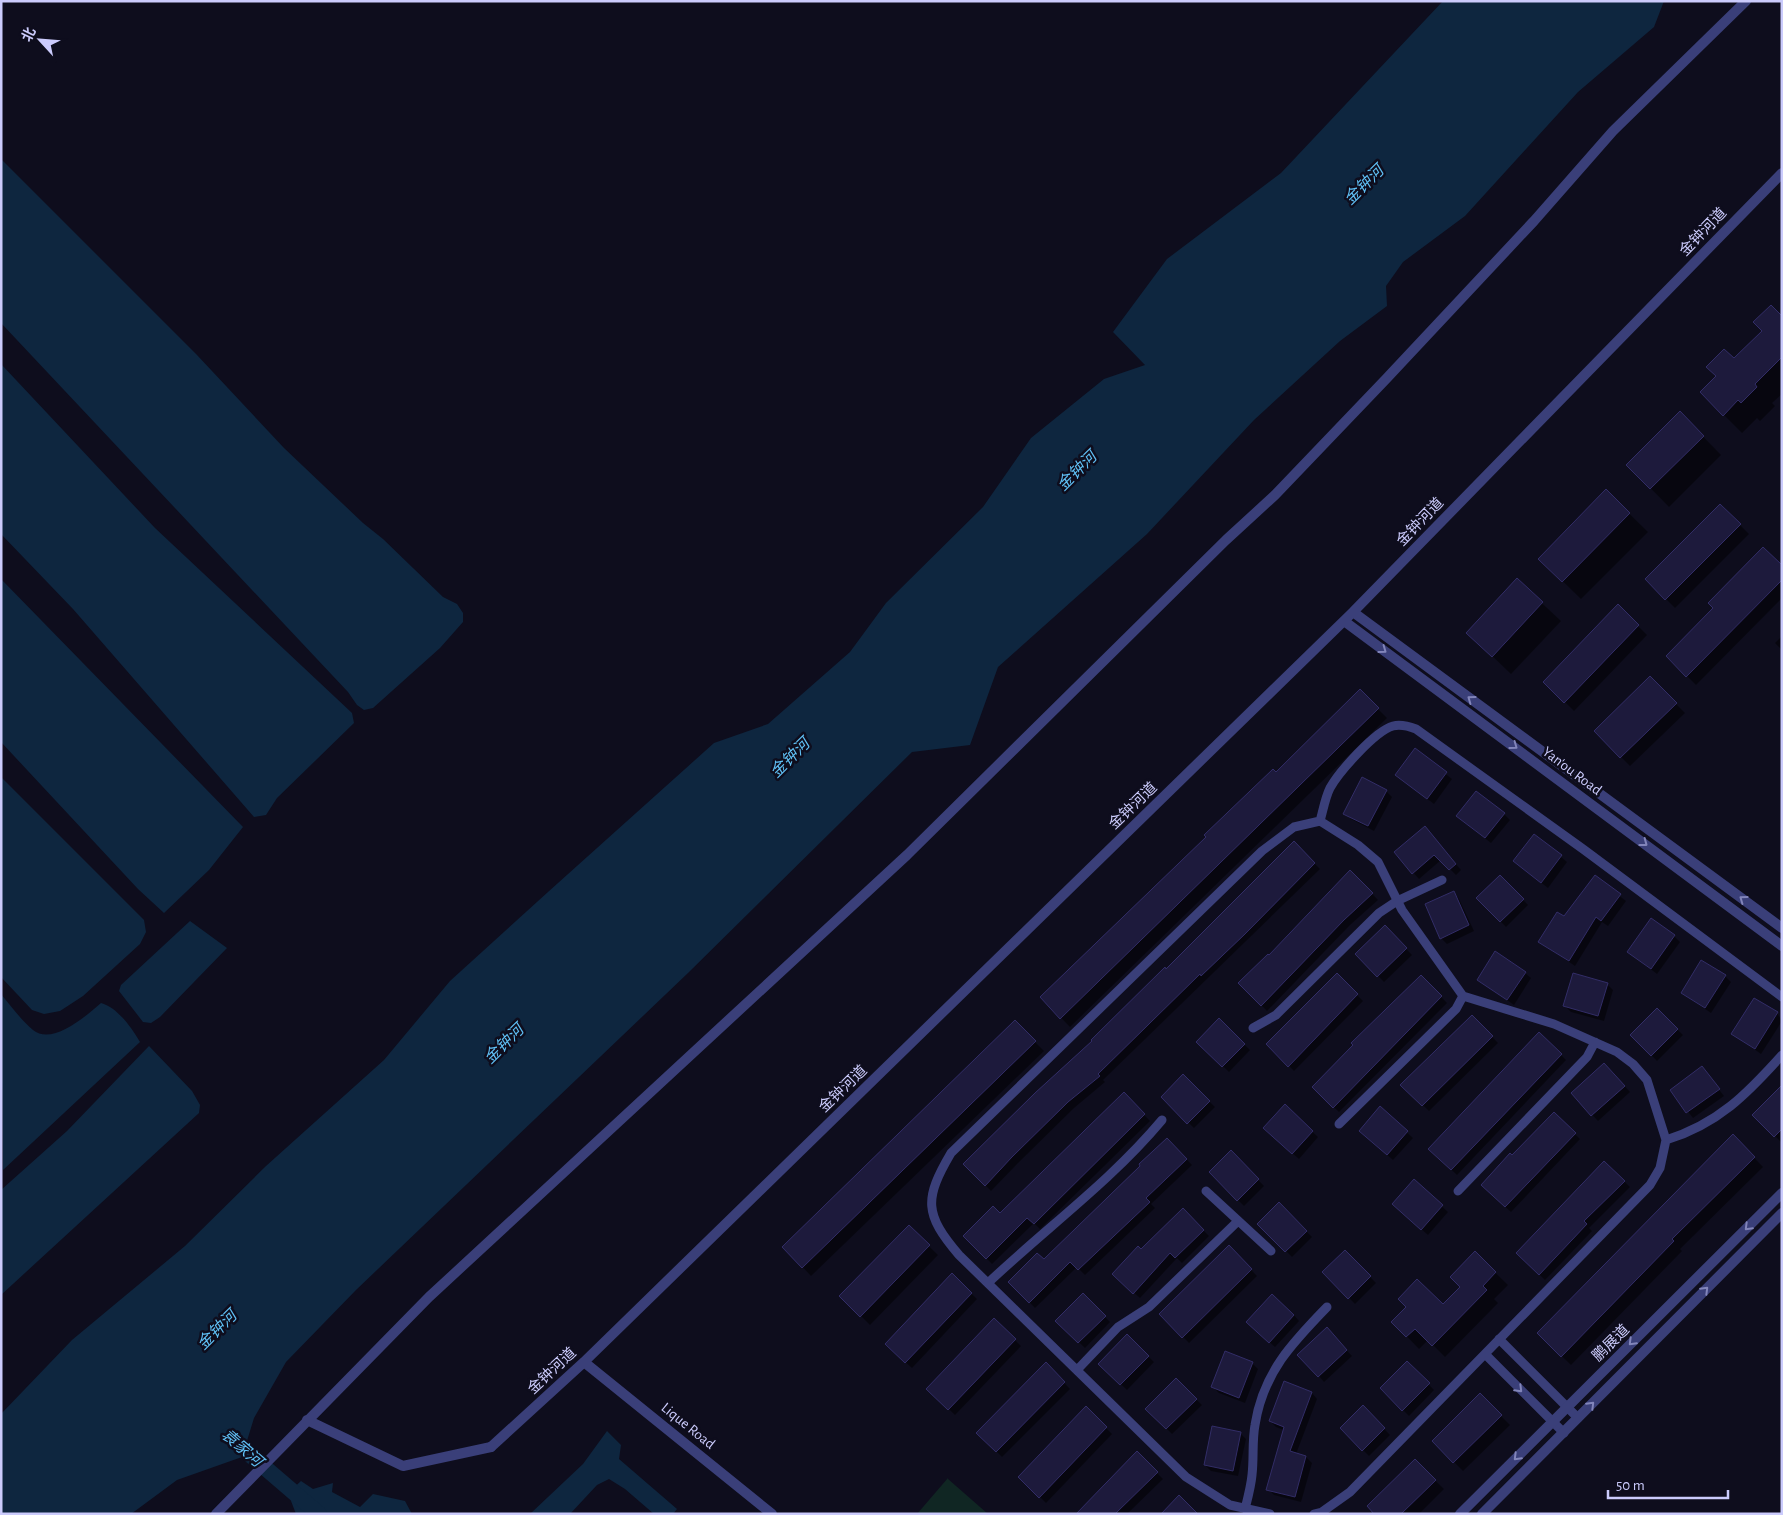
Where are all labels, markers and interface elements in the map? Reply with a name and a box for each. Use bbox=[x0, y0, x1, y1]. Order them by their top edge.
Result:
north arrow bbox=[15, 15, 65, 65]
text: 北 bbox=[19, 25, 39, 44]
water label: 金钟河 bbox=[1341, 160, 1389, 208]
street label: 金钟河道 bbox=[1676, 205, 1729, 259]
water label: 金钟河 bbox=[1054, 446, 1102, 494]
street label: 金钟河道 bbox=[1393, 495, 1446, 549]
one-way arrow bbox=[1377, 644, 1387, 653]
one-way arrow bbox=[1467, 696, 1477, 705]
water label: 金钟河 bbox=[767, 733, 815, 781]
one-way arrow bbox=[1508, 741, 1517, 749]
street label: Yan'ou Road bbox=[1540, 744, 1605, 798]
street label: 金钟河道 bbox=[1106, 779, 1160, 832]
one-way arrow bbox=[1638, 838, 1647, 846]
one-way arrow bbox=[1739, 896, 1748, 905]
water label: 金钟河 bbox=[481, 1019, 529, 1067]
street label: 金钟河道 bbox=[816, 1062, 870, 1115]
one-way arrow bbox=[1744, 1222, 1753, 1231]
one-way arrow bbox=[1700, 1287, 1709, 1296]
water label: 金钟河 bbox=[194, 1305, 242, 1353]
street label: 鹏展道 bbox=[1589, 1321, 1632, 1364]
one-way arrow bbox=[1629, 1336, 1638, 1345]
street label: 金钟河道 bbox=[524, 1344, 579, 1397]
one-way arrow bbox=[1514, 1383, 1523, 1392]
street label: Lique Road bbox=[658, 1400, 718, 1452]
one-way arrow bbox=[1585, 1402, 1594, 1411]
water label: 袁家河 bbox=[219, 1425, 268, 1472]
one-way arrow bbox=[1514, 1451, 1523, 1460]
scale bar bbox=[1608, 1468, 1728, 1500]
text: 50 m bbox=[1616, 1478, 1645, 1493]

